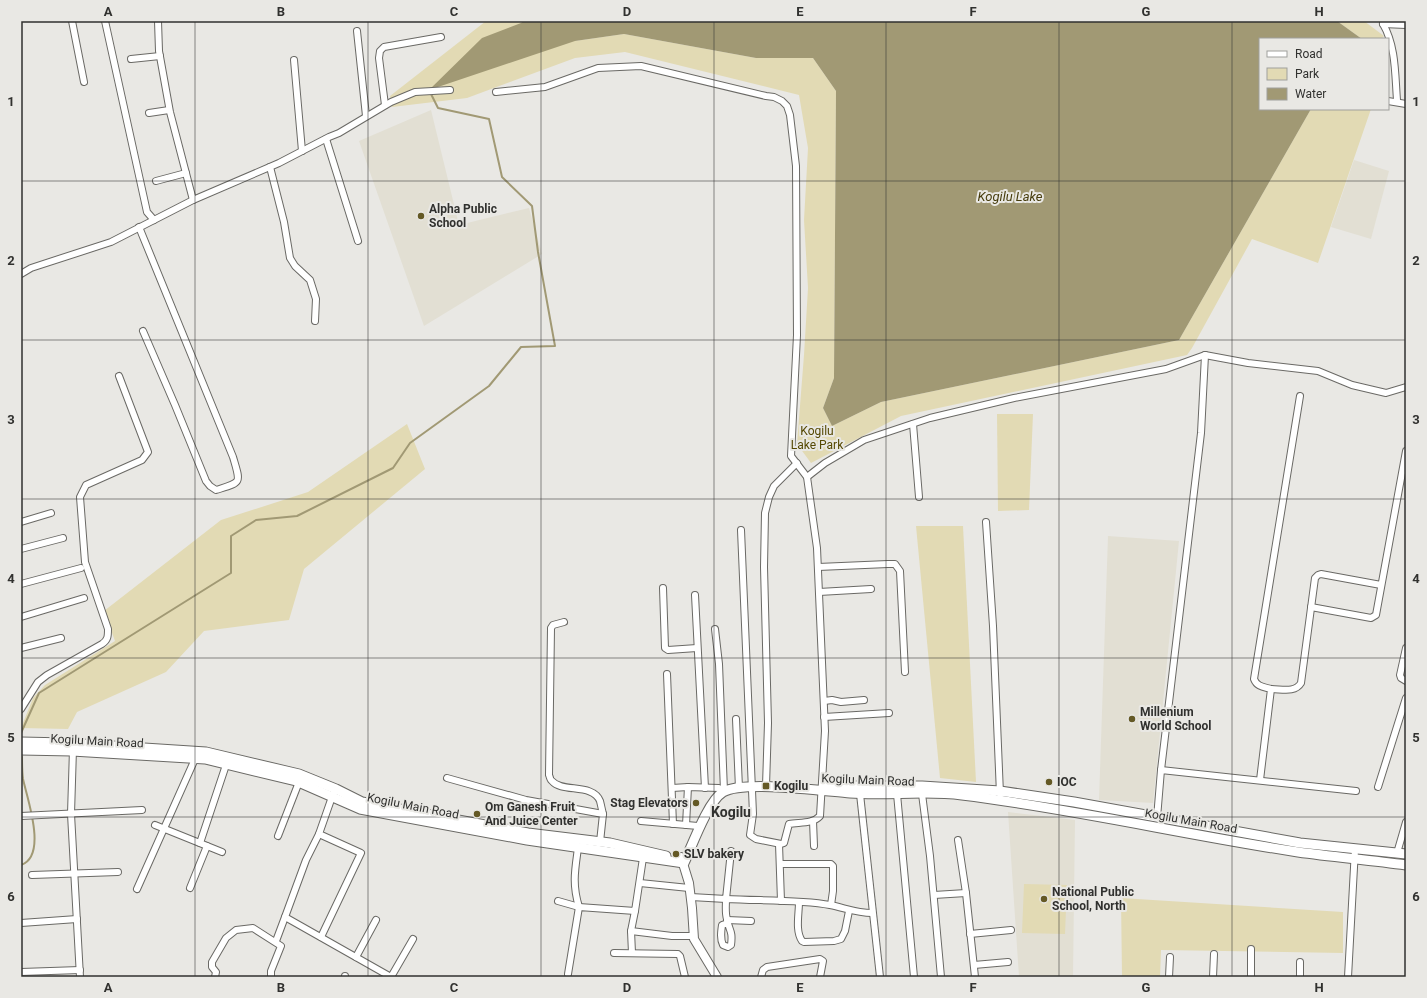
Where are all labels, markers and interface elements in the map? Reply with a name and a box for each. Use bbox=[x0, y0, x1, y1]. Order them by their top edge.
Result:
text: A bbox=[104, 4, 113, 19]
text: B bbox=[277, 4, 285, 19]
text: C bbox=[450, 4, 459, 19]
text: D bbox=[623, 4, 631, 19]
text: E bbox=[796, 4, 804, 19]
text: F bbox=[969, 4, 977, 19]
text: G bbox=[1142, 4, 1151, 19]
text: H bbox=[1314, 4, 1324, 19]
legend bbox=[1259, 38, 1389, 110]
text: Road bbox=[1295, 47, 1323, 61]
text: Park bbox=[1295, 67, 1320, 81]
text: Water bbox=[1295, 87, 1326, 101]
text: 1 bbox=[7, 94, 15, 109]
text: 1 bbox=[1412, 94, 1420, 109]
water label: Kogilu Lake bbox=[978, 189, 1043, 204]
place label: Alpha Public School bbox=[429, 202, 497, 230]
marker: Alpha Public School bbox=[416, 211, 426, 221]
text: 2 bbox=[7, 253, 15, 268]
text: 2 bbox=[1412, 253, 1420, 268]
text: 3 bbox=[7, 412, 15, 427]
text: 3 bbox=[1412, 412, 1420, 427]
park label: Kogilu Lake Park bbox=[791, 424, 844, 452]
text: 4 bbox=[7, 571, 15, 586]
text: 4 bbox=[1412, 571, 1420, 586]
place label: Millenium World School bbox=[1140, 705, 1211, 733]
marker: Millenium World School bbox=[1127, 714, 1137, 724]
text: 5 bbox=[7, 730, 15, 745]
text: 5 bbox=[1412, 730, 1420, 745]
street label: Kogilu Main Road bbox=[50, 732, 144, 750]
street label: Kogilu Main Road bbox=[821, 771, 915, 789]
place label: IOC bbox=[1057, 775, 1077, 789]
marker: IOC bbox=[1044, 777, 1054, 787]
place label: Kogilu bbox=[774, 779, 808, 793]
marker: Kogilu bbox=[761, 781, 771, 791]
street label: Kogilu Main Road bbox=[366, 790, 460, 822]
place label: Stag Elevators bbox=[610, 796, 688, 810]
marker: Stag Elevators bbox=[691, 798, 701, 808]
place label: Om Ganesh Fruit And Juice Center bbox=[485, 800, 578, 828]
district label: Kogilu bbox=[711, 804, 751, 820]
street label: Kogilu Main Road bbox=[1144, 806, 1238, 836]
marker: Om Ganesh Fruit And Juice Center bbox=[472, 809, 482, 819]
place label: SLV bakery bbox=[684, 847, 745, 861]
marker: SLV bakery bbox=[671, 849, 681, 859]
place label: National Public School, North bbox=[1052, 885, 1134, 913]
text: 6 bbox=[7, 889, 15, 904]
text: 6 bbox=[1412, 889, 1420, 904]
marker: National Public School, North bbox=[1039, 894, 1049, 904]
text: A bbox=[104, 980, 113, 995]
text: B bbox=[277, 980, 285, 995]
text: C bbox=[450, 980, 459, 995]
text: D bbox=[623, 980, 631, 995]
text: E bbox=[796, 980, 804, 995]
text: F bbox=[969, 980, 977, 995]
text: G bbox=[1142, 980, 1151, 995]
text: H bbox=[1314, 980, 1324, 995]

